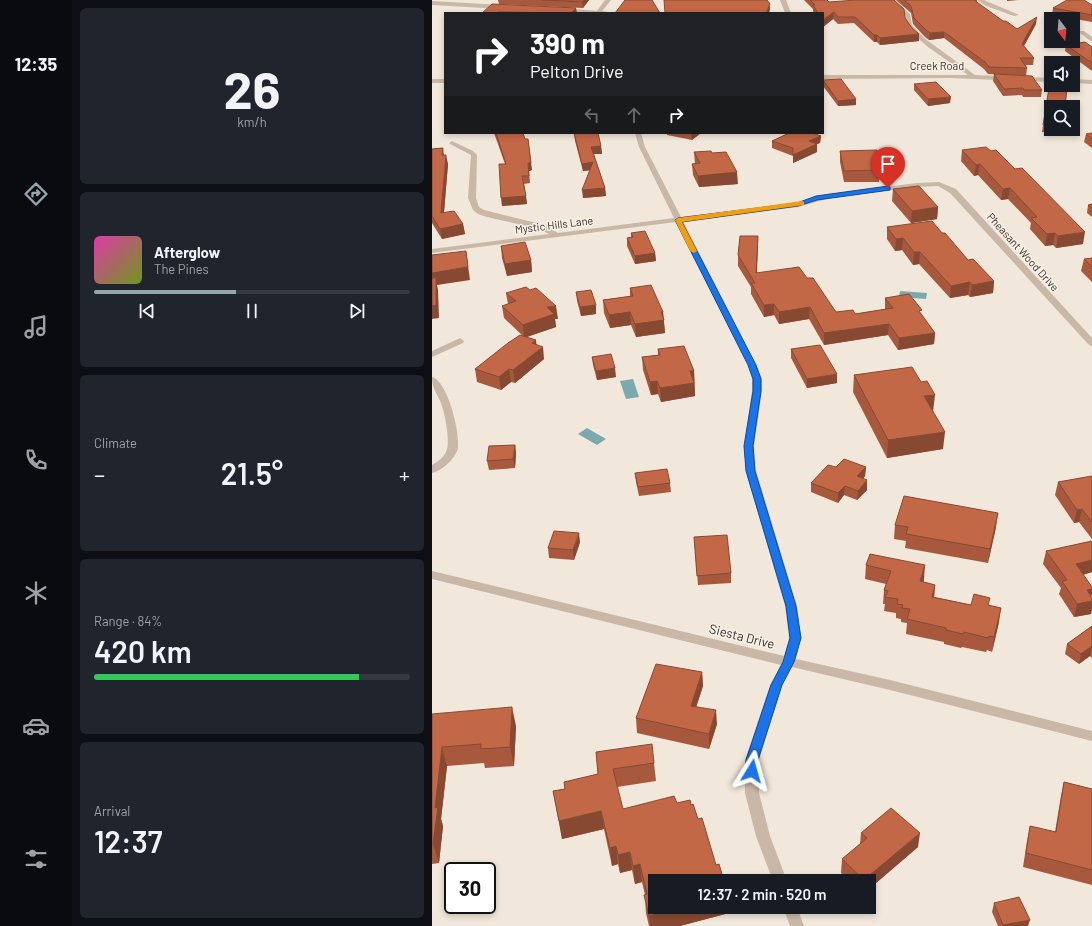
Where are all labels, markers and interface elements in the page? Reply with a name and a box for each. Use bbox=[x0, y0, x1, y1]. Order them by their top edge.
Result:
north arrow bbox=[1044, 12, 1080, 48]
map controls bbox=[1044, 12, 1080, 136]
text: 390 m bbox=[530, 26, 605, 60]
icon: right bbox=[464, 28, 516, 80]
text: 12:35 bbox=[15, 53, 57, 75]
button: sound bbox=[1044, 56, 1080, 92]
text: 26 bbox=[223, 57, 281, 119]
street label: Creek Road bbox=[910, 59, 964, 72]
text: Pelton Drive bbox=[530, 60, 624, 82]
button: search bbox=[1044, 100, 1080, 136]
icon: left bbox=[581, 104, 603, 126]
icon: ahead bbox=[623, 104, 645, 126]
icon: right bbox=[665, 104, 687, 126]
text: km/h bbox=[237, 114, 267, 130]
pin bbox=[871, 147, 905, 188]
icon: arrive bbox=[877, 153, 899, 175]
icon: directions bbox=[22, 180, 50, 208]
street label: Pheasant Wood Drive bbox=[985, 210, 1062, 294]
street label: Mystic Hills Lane bbox=[514, 213, 594, 236]
text: Afterglow bbox=[154, 243, 220, 261]
text: The Pines bbox=[154, 261, 209, 277]
icon: previous bbox=[136, 300, 158, 322]
icon: pause bbox=[241, 300, 263, 322]
icon: next bbox=[346, 300, 368, 322]
icon: music bbox=[22, 313, 50, 341]
text: Climate bbox=[94, 435, 137, 451]
icon: phone bbox=[22, 446, 50, 474]
text: 21.5° bbox=[221, 455, 283, 491]
text: − bbox=[94, 461, 105, 487]
text: + bbox=[399, 461, 410, 487]
icon: climate bbox=[22, 579, 50, 607]
text: Range · 84% bbox=[94, 613, 162, 629]
street label: Siesta Drive bbox=[708, 620, 776, 652]
text: 420 km bbox=[94, 633, 192, 669]
icon: car bbox=[22, 712, 50, 740]
position arrow bbox=[731, 750, 773, 792]
text: Arrival bbox=[94, 803, 130, 819]
text: 12:37 bbox=[94, 823, 162, 859]
icon: filters bbox=[22, 845, 50, 873]
speed limit sign: 30 bbox=[444, 862, 496, 914]
text: 12:37 · 2 min · 520 m bbox=[698, 885, 826, 903]

